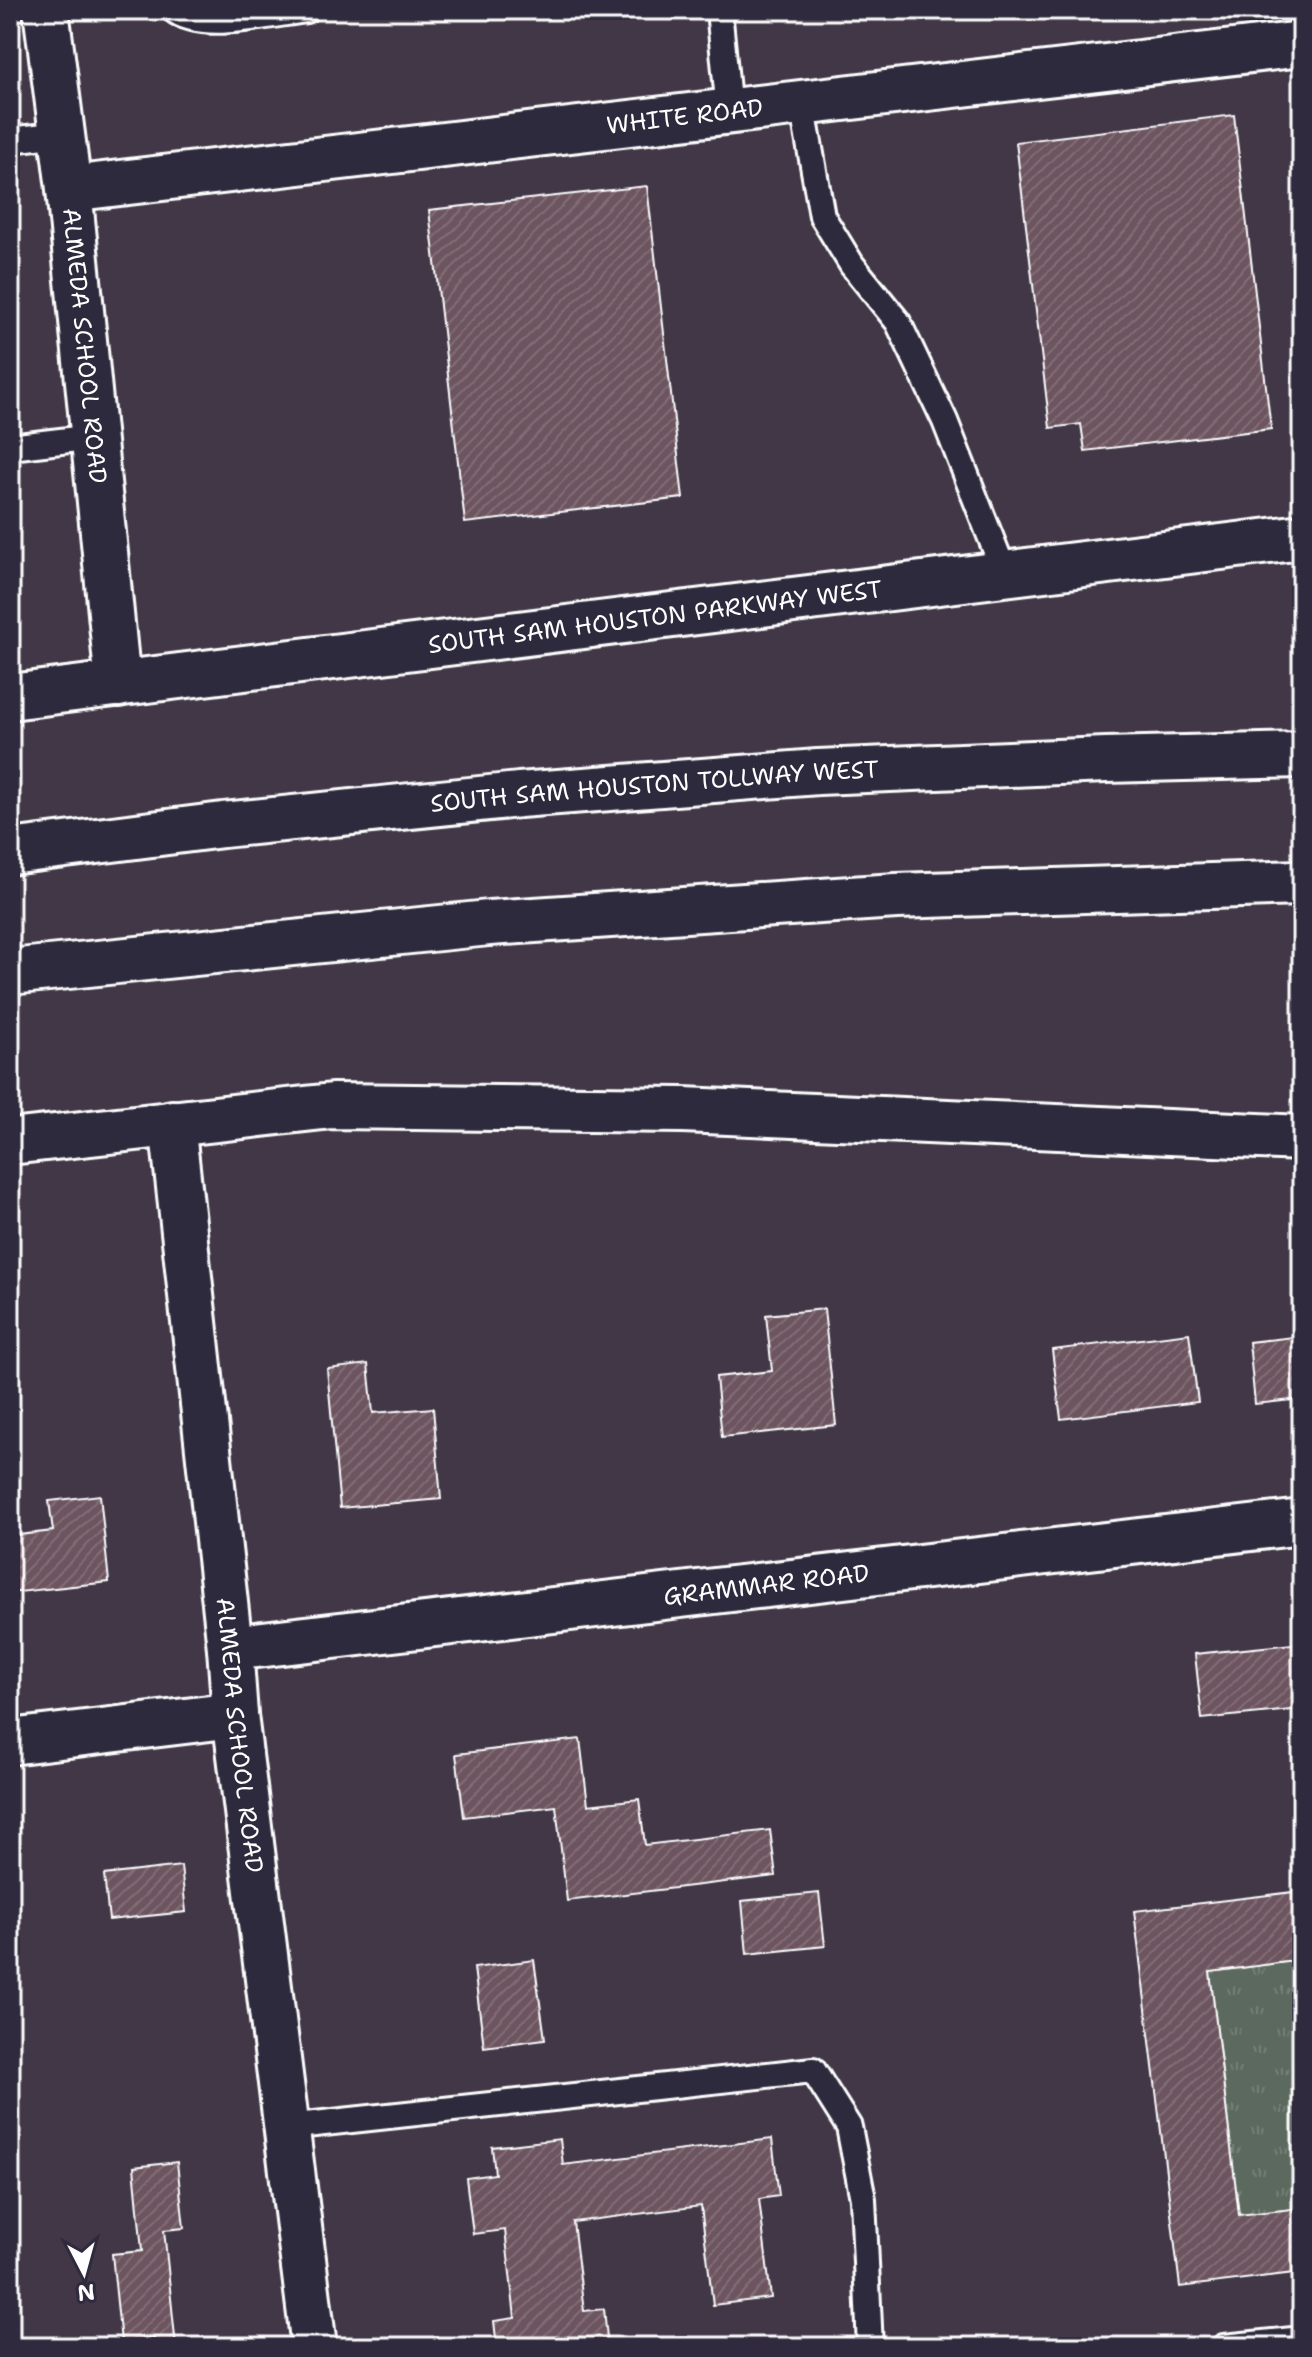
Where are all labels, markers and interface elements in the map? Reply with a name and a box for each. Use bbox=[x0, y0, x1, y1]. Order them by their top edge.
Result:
street label: WHITE ROAD bbox=[605, 92, 765, 142]
street label: ALMEDA SCHOOL ROAD bbox=[55, 206, 114, 485]
street label: SOUTH SAM HOUSTON PARKWAY WEST bbox=[426, 573, 884, 661]
street label: SOUTH SAM HOUSTON TOLLWAY WEST bbox=[429, 753, 879, 820]
street label: GRAMMAR ROAD bbox=[662, 1557, 871, 1613]
street label: ALMEDA SCHOOL ROAD bbox=[209, 1596, 271, 1875]
north arrow bbox=[44, 2233, 124, 2313]
text: N bbox=[76, 2277, 96, 2308]

